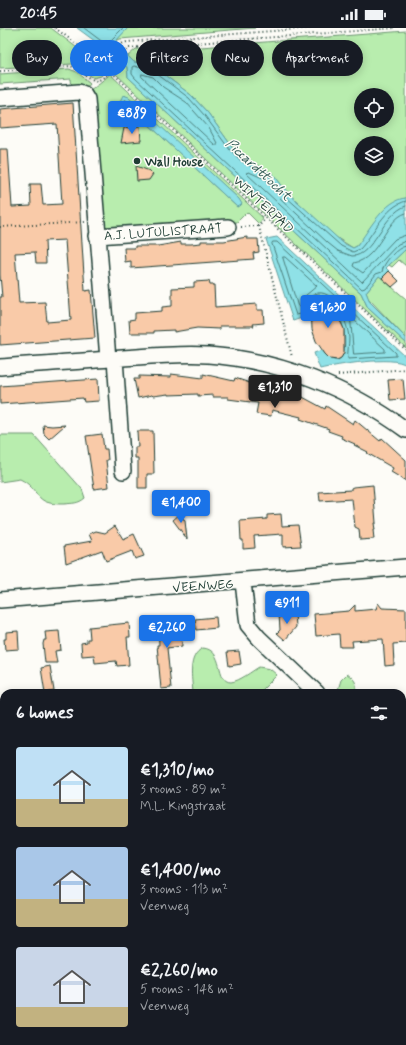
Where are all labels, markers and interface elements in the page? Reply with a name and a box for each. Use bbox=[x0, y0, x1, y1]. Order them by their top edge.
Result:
text: 20:45 bbox=[20, 4, 57, 24]
chip: Buy bbox=[12, 40, 62, 76]
chip: Rent bbox=[70, 40, 128, 76]
chip: Filters bbox=[136, 40, 203, 76]
chip: New bbox=[211, 40, 264, 76]
chip: Apartment bbox=[272, 40, 363, 76]
map controls bbox=[354, 88, 394, 176]
button: locate bbox=[354, 88, 394, 128]
pin: €889 bbox=[108, 101, 156, 135]
text: €889 bbox=[117, 105, 147, 122]
water label: Piccardttocht bbox=[222, 135, 296, 205]
button: layers bbox=[354, 136, 394, 176]
place label: Wall House bbox=[144, 154, 204, 171]
marker: Wall House bbox=[132, 156, 142, 166]
street label: WINTERPAD bbox=[229, 173, 297, 238]
street label: A.J. LUTULISTRAAT bbox=[103, 220, 223, 245]
pin: €1,630 bbox=[295, 295, 361, 329]
text: €1,630 bbox=[310, 299, 346, 316]
pin: €1,310 bbox=[242, 375, 308, 409]
text: €1,310 bbox=[258, 379, 292, 396]
pin: €1,400 bbox=[148, 490, 214, 524]
text: €1,400 bbox=[161, 494, 201, 511]
street label: VEENWEG bbox=[172, 576, 235, 597]
pin: €911 bbox=[263, 591, 311, 625]
text: €911 bbox=[274, 595, 300, 612]
pin: €2,260 bbox=[134, 615, 200, 649]
text: €2,260 bbox=[148, 619, 186, 636]
text: 6 homes bbox=[16, 702, 74, 724]
icon: filters bbox=[368, 702, 390, 724]
text: €1,310/mo bbox=[140, 759, 214, 781]
icon: home bbox=[48, 763, 96, 811]
text: 3 rooms · 89 m² bbox=[140, 781, 226, 798]
text: M.L. Kingstraat bbox=[140, 798, 226, 815]
text: €1,400/mo bbox=[140, 859, 221, 881]
icon: home bbox=[48, 863, 96, 911]
text: 3 rooms · 113 m² bbox=[140, 881, 228, 898]
text: Veenweg bbox=[140, 898, 189, 915]
text: €2,260/mo bbox=[140, 959, 218, 981]
icon: home bbox=[48, 963, 96, 1011]
text: 5 rooms · 148 m² bbox=[140, 981, 234, 998]
text: Veenweg bbox=[140, 998, 189, 1015]

